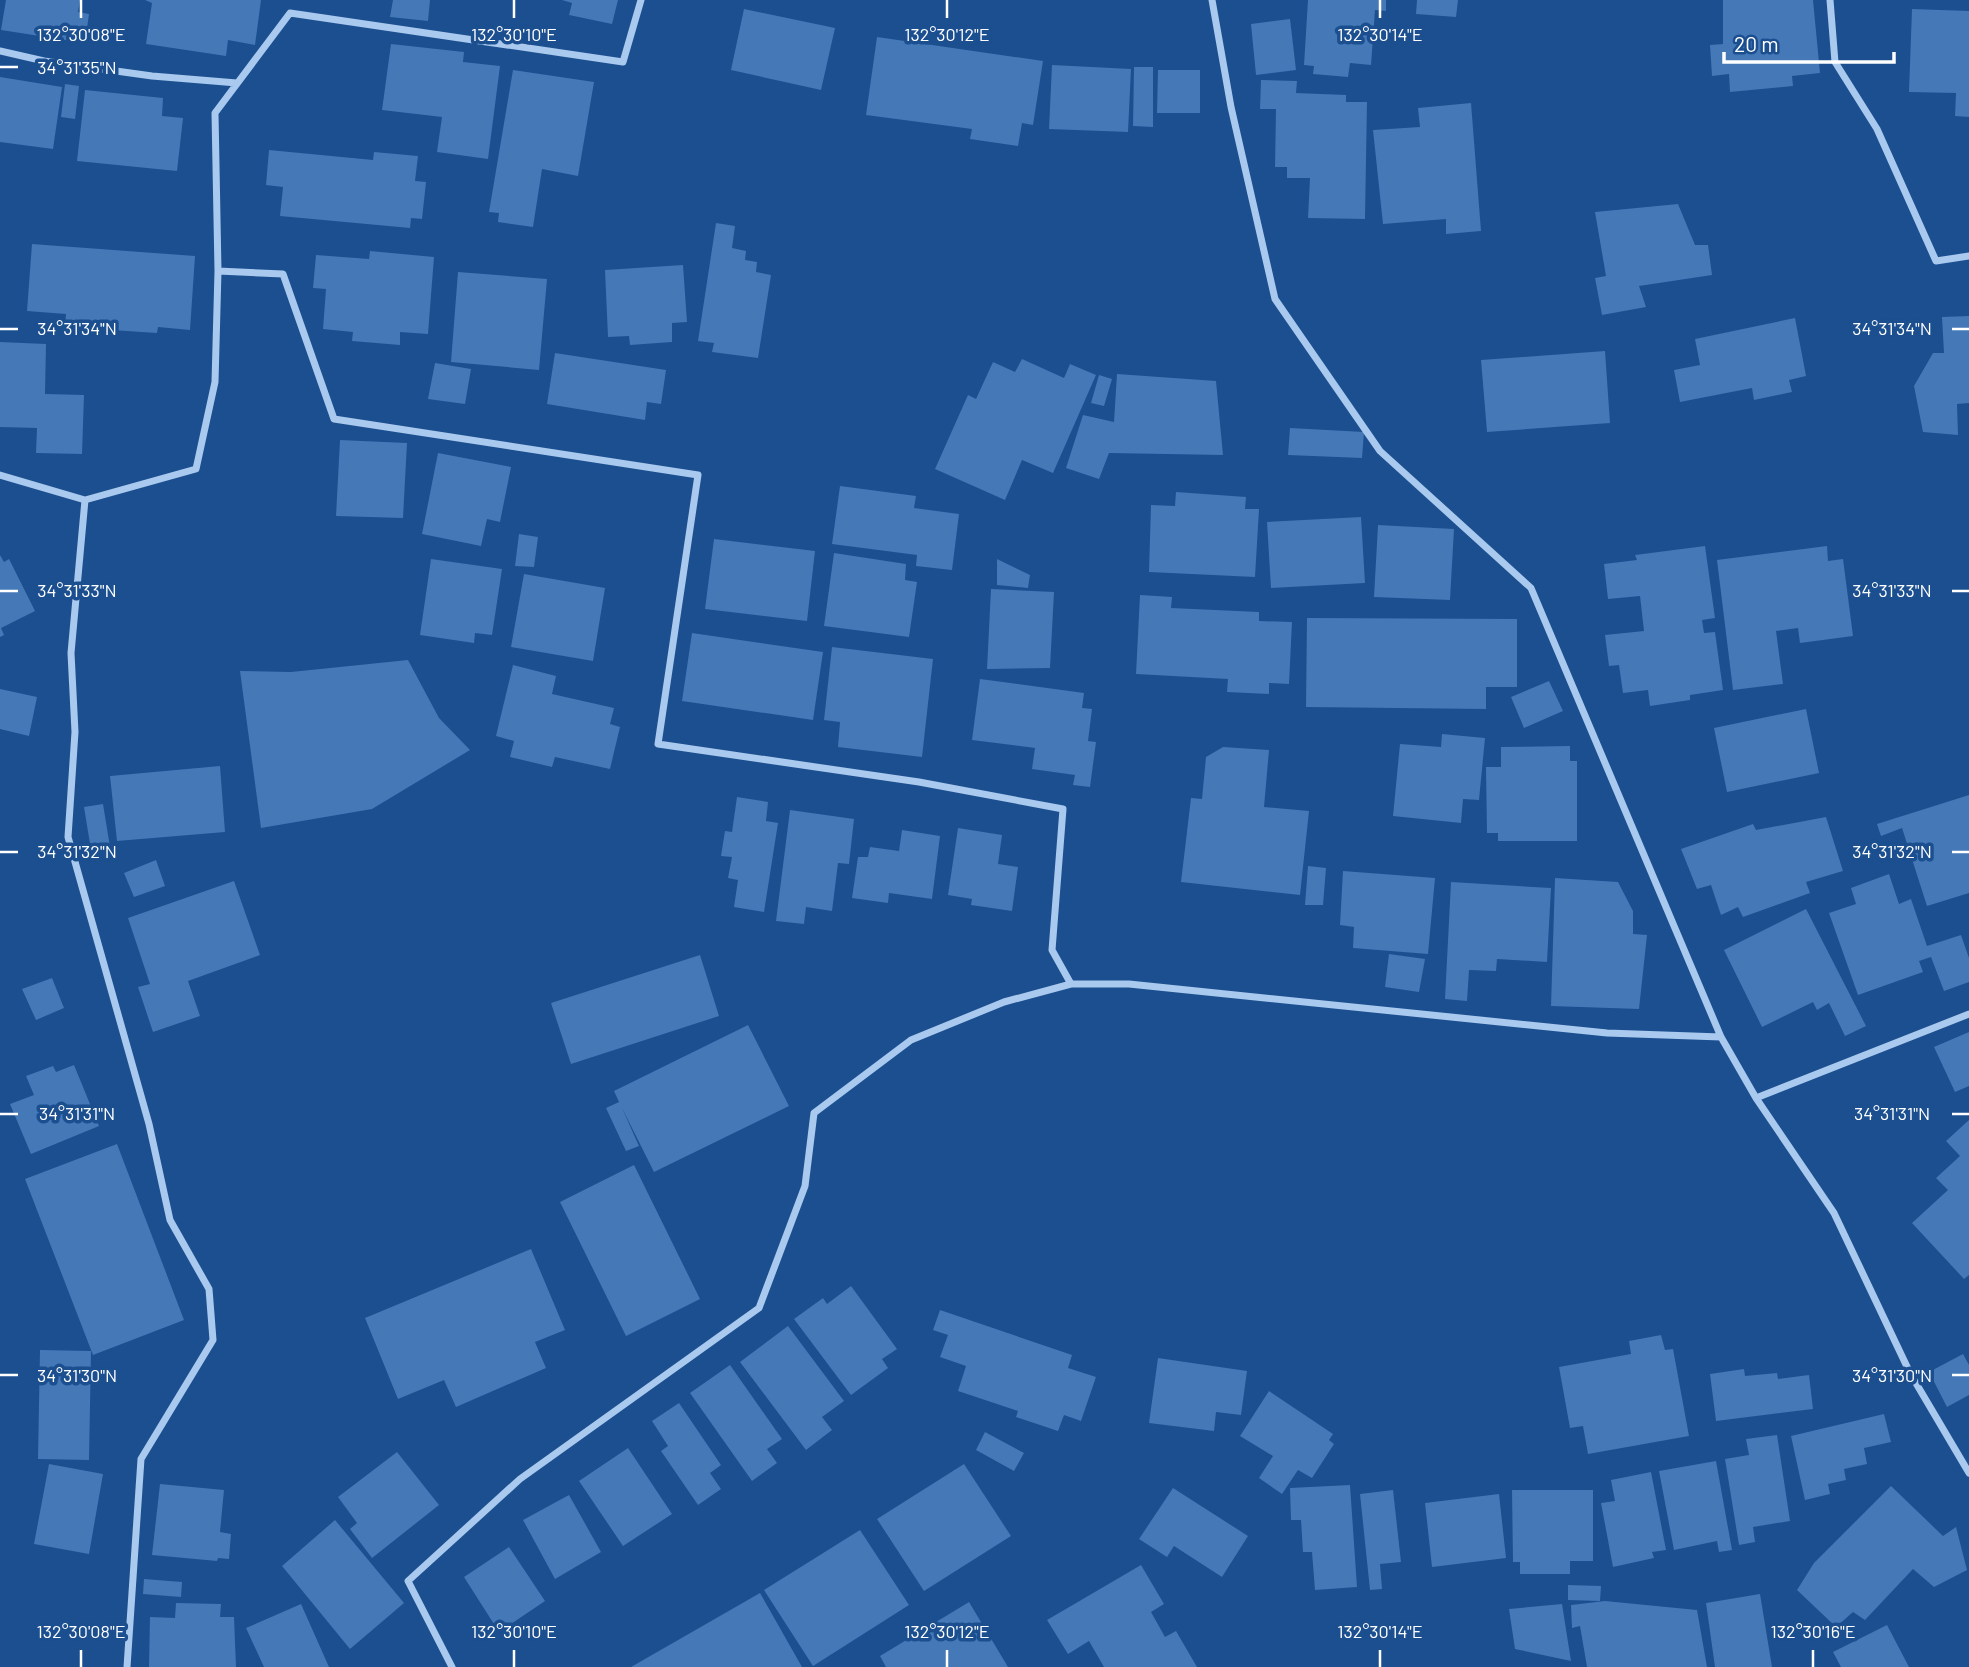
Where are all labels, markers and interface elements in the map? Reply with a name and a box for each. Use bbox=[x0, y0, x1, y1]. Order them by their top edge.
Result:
scale bar bbox=[1724, 21, 1894, 65]
text: 132°30'08"E bbox=[36, 23, 126, 45]
text: 132°30'10"E bbox=[471, 23, 557, 45]
text: 132°30'12"E bbox=[904, 23, 990, 45]
text: 132°30'14"E bbox=[1337, 23, 1423, 45]
text: 20 m bbox=[1734, 31, 1779, 56]
text: 34°31'35"N bbox=[37, 56, 117, 78]
text: 34°31'34"N bbox=[37, 317, 117, 339]
text: 34°31'34"N bbox=[1852, 317, 1932, 339]
text: 34°31'33"N bbox=[37, 579, 117, 601]
text: 34°31'33"N bbox=[1852, 579, 1932, 601]
text: 34°31'32"N bbox=[37, 840, 117, 862]
text: 34°31'32"N bbox=[1852, 840, 1932, 862]
text: 34°31'31"N bbox=[39, 1102, 115, 1124]
text: 34°31'31"N bbox=[1854, 1102, 1930, 1124]
text: 34°31'30"N bbox=[37, 1364, 117, 1386]
text: 34°31'30"N bbox=[1852, 1364, 1932, 1386]
text: 132°30'08"E bbox=[36, 1620, 126, 1642]
text: 132°30'10"E bbox=[471, 1620, 557, 1642]
text: 132°30'12"E bbox=[904, 1620, 990, 1642]
text: 132°30'14"E bbox=[1337, 1620, 1423, 1642]
text: 132°30'16"E bbox=[1770, 1620, 1856, 1642]

